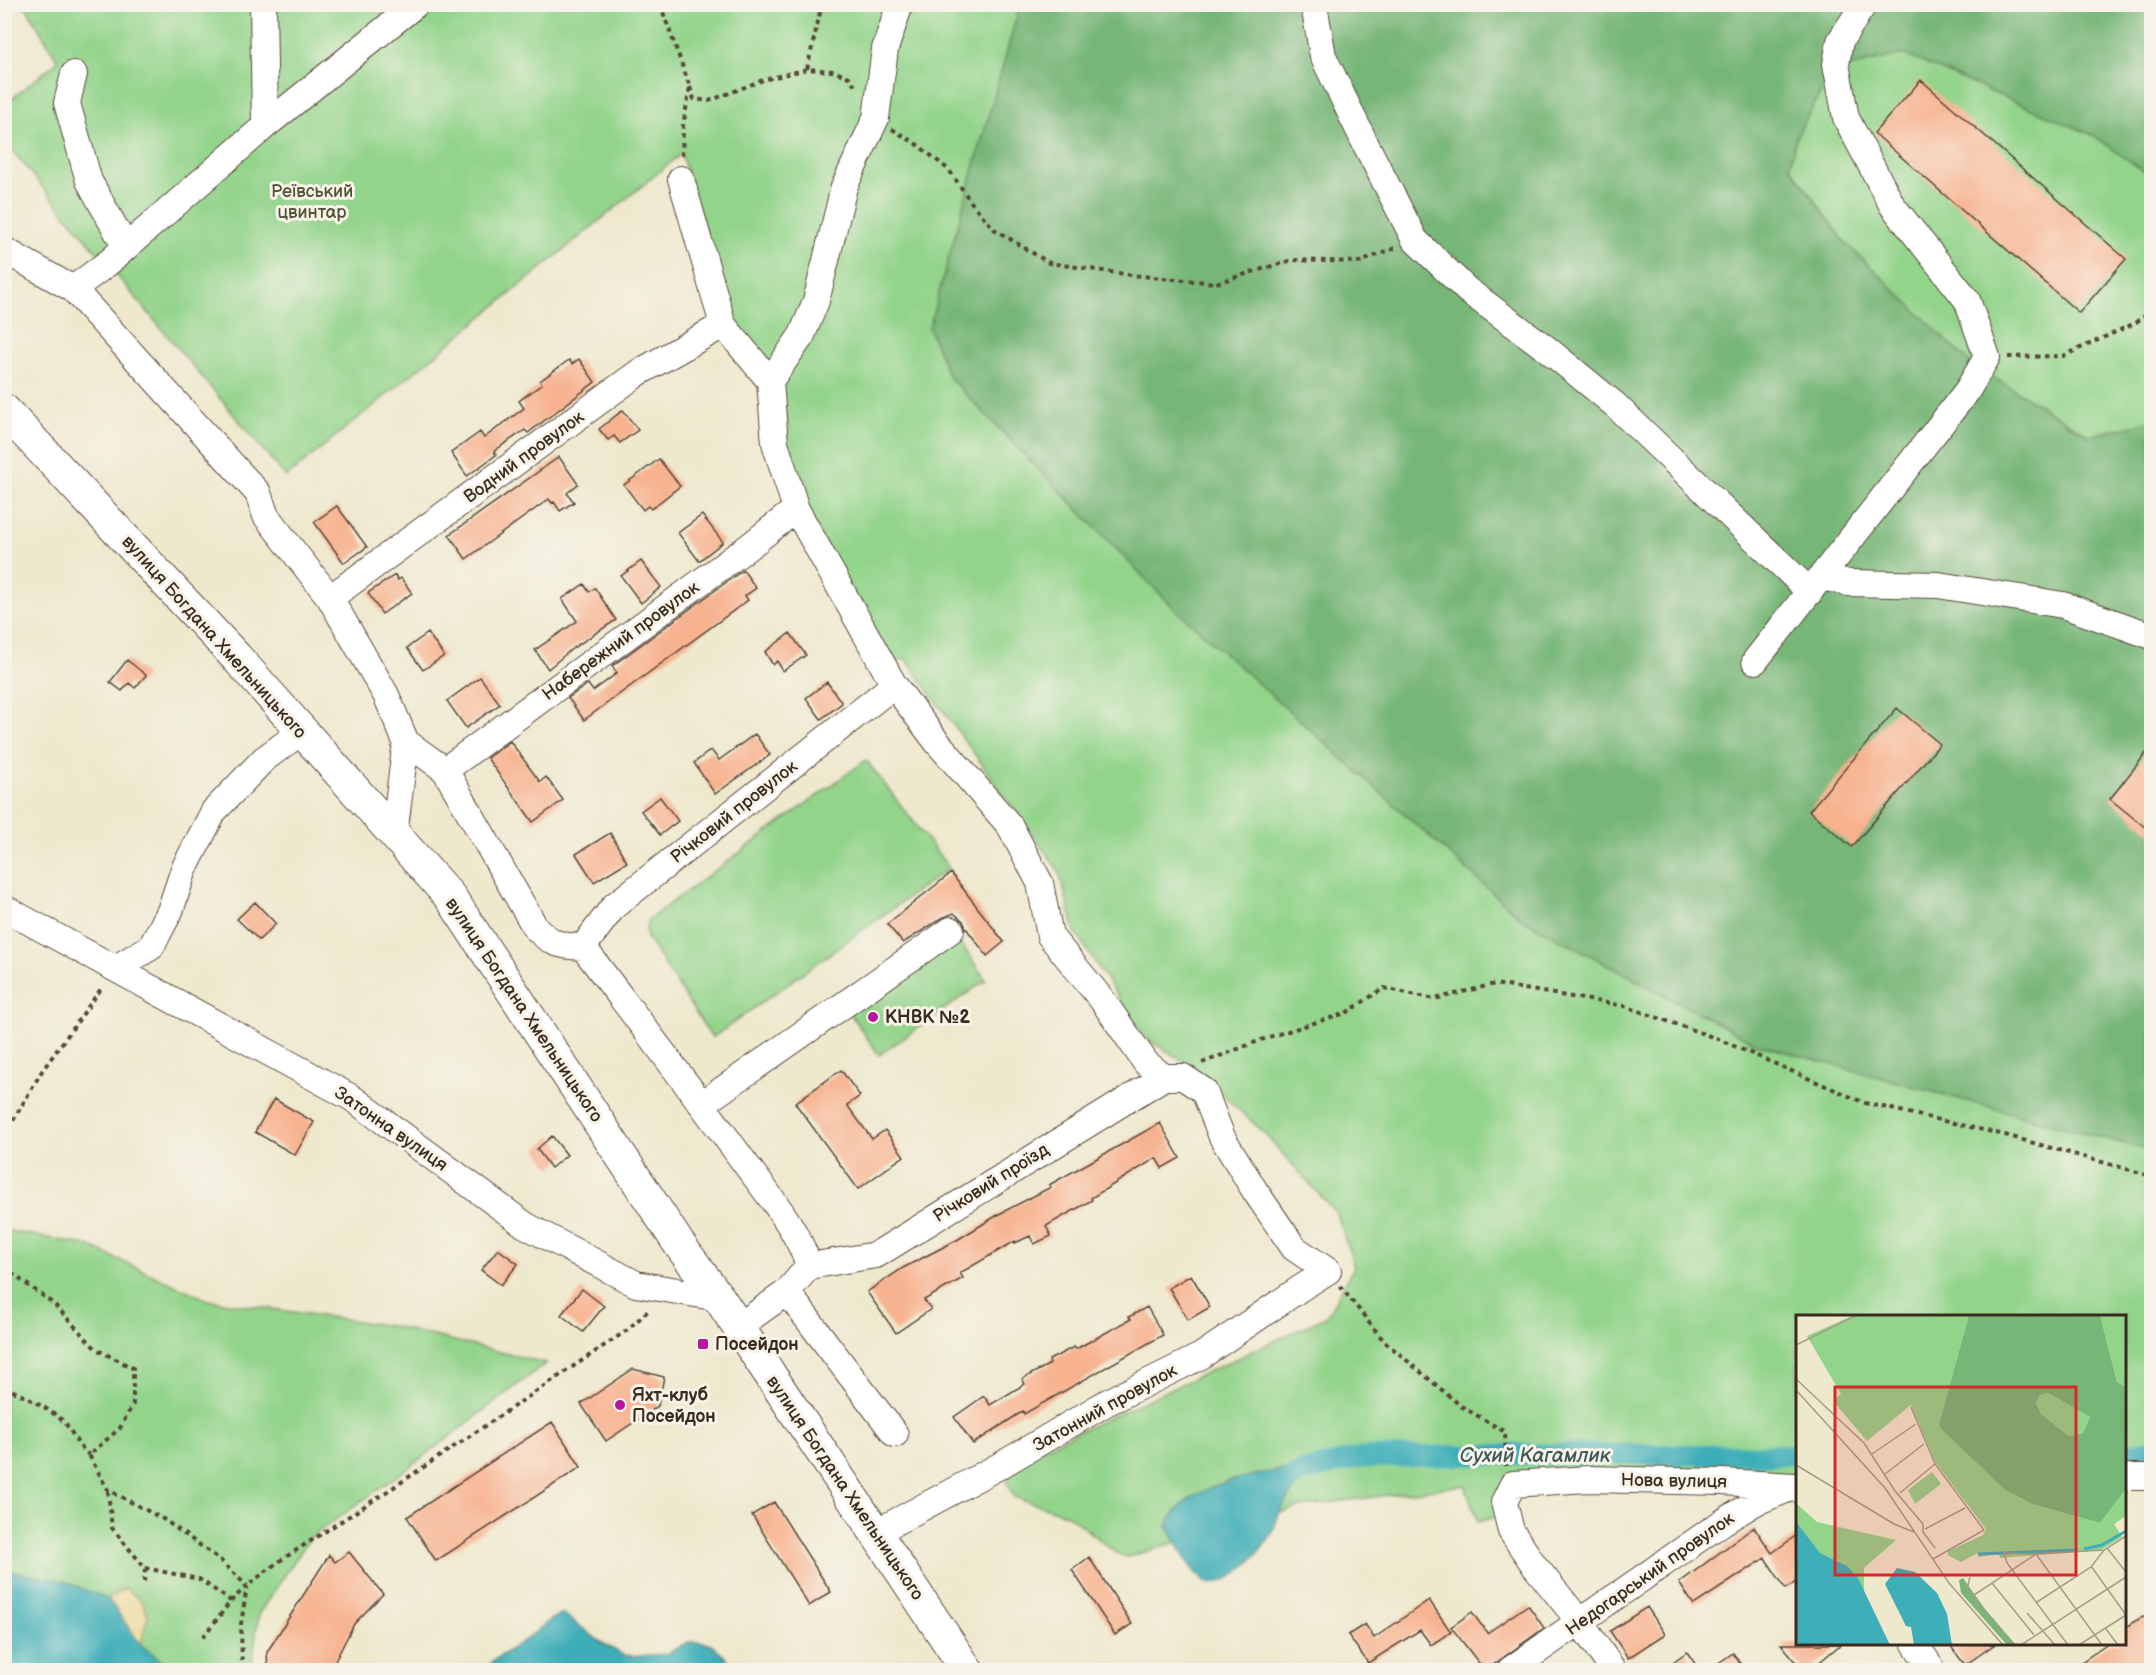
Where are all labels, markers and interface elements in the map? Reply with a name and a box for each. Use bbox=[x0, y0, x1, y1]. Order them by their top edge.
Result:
park label: Реївський цвинтар bbox=[271, 181, 353, 223]
street label: Водний провулок bbox=[460, 406, 589, 508]
street label: вулиця Богдана Хмельницького bbox=[117, 531, 311, 743]
street label: Набережний провулок bbox=[538, 577, 704, 705]
street label: Річковий провулок bbox=[666, 756, 802, 868]
street label: вулиця Богдана Хмельницького bbox=[441, 894, 607, 1126]
place label: КНВК №2 bbox=[885, 1007, 970, 1028]
marker: КНВК №2 bbox=[866, 1010, 880, 1024]
street label: Затонна вулиця bbox=[330, 1082, 452, 1176]
street label: Річковий проїзд bbox=[929, 1139, 1053, 1227]
inset map bbox=[1796, 1315, 2126, 1645]
place label: Посейдон bbox=[715, 1334, 799, 1355]
marker: Посейдон bbox=[696, 1337, 710, 1351]
street label: Затонний провулок bbox=[1029, 1360, 1181, 1456]
street label: вулиця Богдана Хмельницького bbox=[762, 1372, 928, 1604]
place label: Яхт-клуб Посейдон bbox=[632, 1385, 716, 1427]
marker: Яхт-клуб Посейдон bbox=[613, 1398, 627, 1412]
water label: Сухий Кагамлик bbox=[1460, 1444, 1611, 1468]
street label: Нова вулиця bbox=[1621, 1470, 1727, 1492]
street label: Недогарський провулок bbox=[1562, 1508, 1738, 1640]

